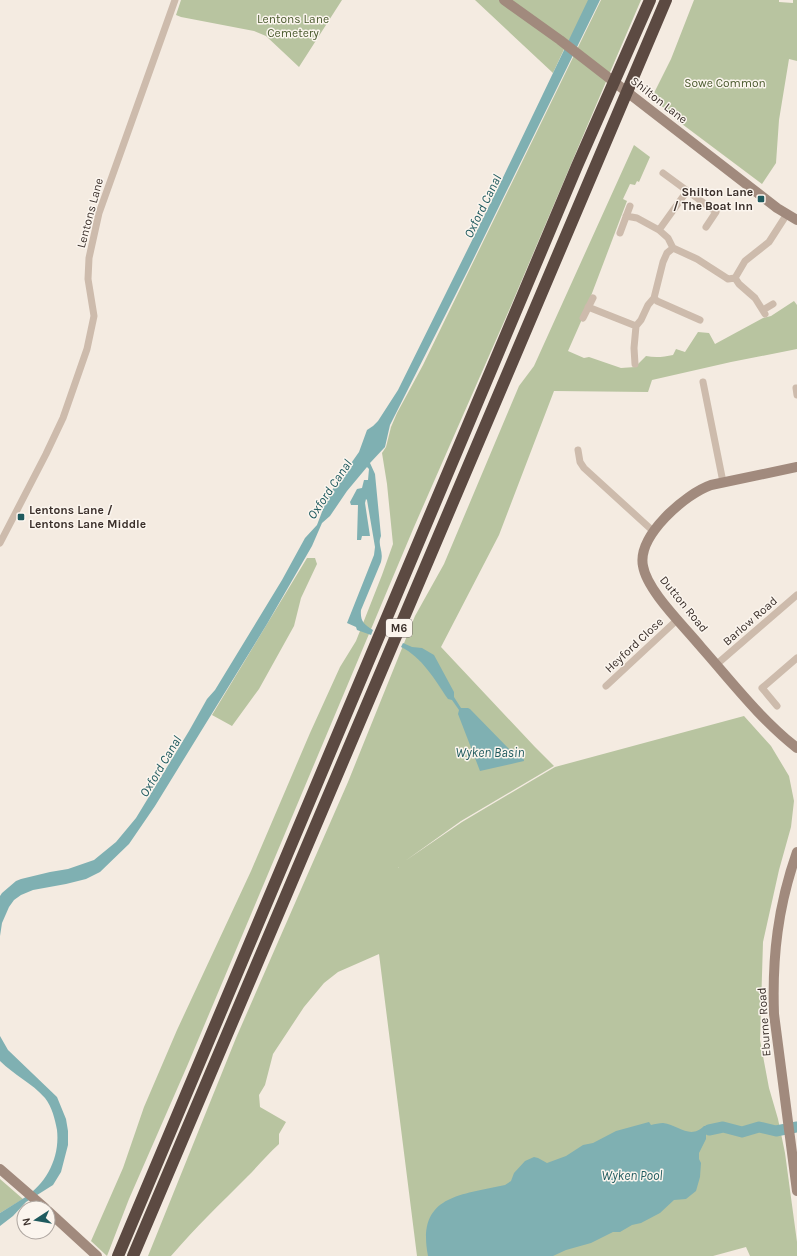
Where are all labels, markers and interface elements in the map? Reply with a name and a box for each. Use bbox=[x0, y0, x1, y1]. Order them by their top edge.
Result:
park label: Lentons Lane Cemetery bbox=[257, 12, 329, 40]
street label: Shilton Lane bbox=[628, 73, 690, 127]
park label: Sowe Common bbox=[684, 76, 766, 90]
water label: Oxford Canal bbox=[461, 172, 504, 240]
street label: Lentons Lane bbox=[74, 176, 106, 250]
place label: Shilton Lane / The Boat Inn bbox=[673, 185, 753, 213]
marker: Shilton Lane / The Boat Inn bbox=[756, 194, 766, 204]
water label: Oxford Canal bbox=[304, 457, 355, 522]
place label: Lentons Lane / Lentons Lane Middle bbox=[29, 503, 146, 531]
marker: Lentons Lane / Lentons Lane Middle bbox=[16, 512, 26, 522]
street label: Dutton Road bbox=[657, 573, 711, 635]
street label: Barlow Road bbox=[720, 594, 780, 648]
street label: Heyford Close bbox=[602, 614, 666, 676]
road number: M6 bbox=[386, 619, 412, 637]
water label: Oxford Canal bbox=[136, 733, 185, 800]
water label: Wyken Basin bbox=[455, 745, 525, 760]
street label: Eburne Road bbox=[755, 987, 773, 1057]
water label: Wyken Pool bbox=[601, 1168, 663, 1183]
north arrow bbox=[16, 1200, 56, 1240]
text: N bbox=[20, 1217, 34, 1227]

